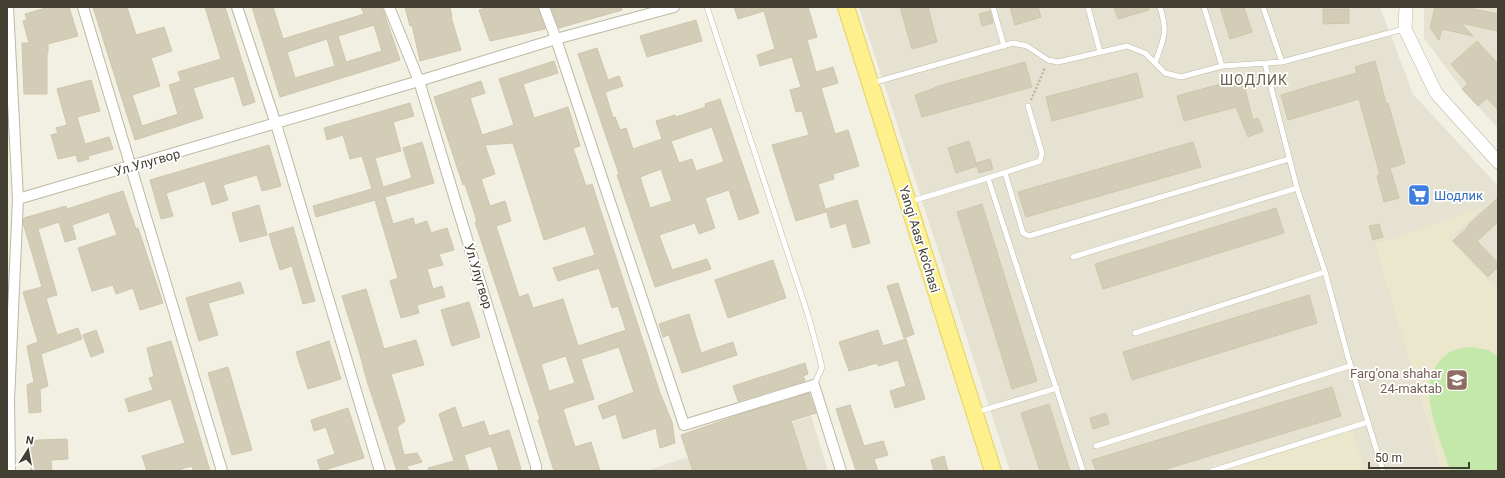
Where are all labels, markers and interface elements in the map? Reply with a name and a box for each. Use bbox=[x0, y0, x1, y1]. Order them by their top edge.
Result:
district label: ШОДЛИК bbox=[1220, 72, 1288, 88]
street label: Ул.Улугвор bbox=[113, 146, 182, 179]
supermarket icon: Шодлик bbox=[1406, 182, 1432, 208]
street label: Yangi Aasr ko'chasi bbox=[896, 184, 943, 294]
place label: Шодлик bbox=[1434, 188, 1483, 203]
street label: Ул.Улугвор bbox=[461, 242, 496, 311]
place label: Farg'ona shahar 24-maktab bbox=[1350, 366, 1443, 396]
school or university icon: Farg'ona shahar 24-maktab bbox=[1444, 367, 1470, 393]
north arrow bbox=[8, 430, 48, 470]
text: N bbox=[25, 434, 35, 448]
scale bar bbox=[1369, 444, 1469, 470]
text: 50 m bbox=[1375, 451, 1402, 465]

